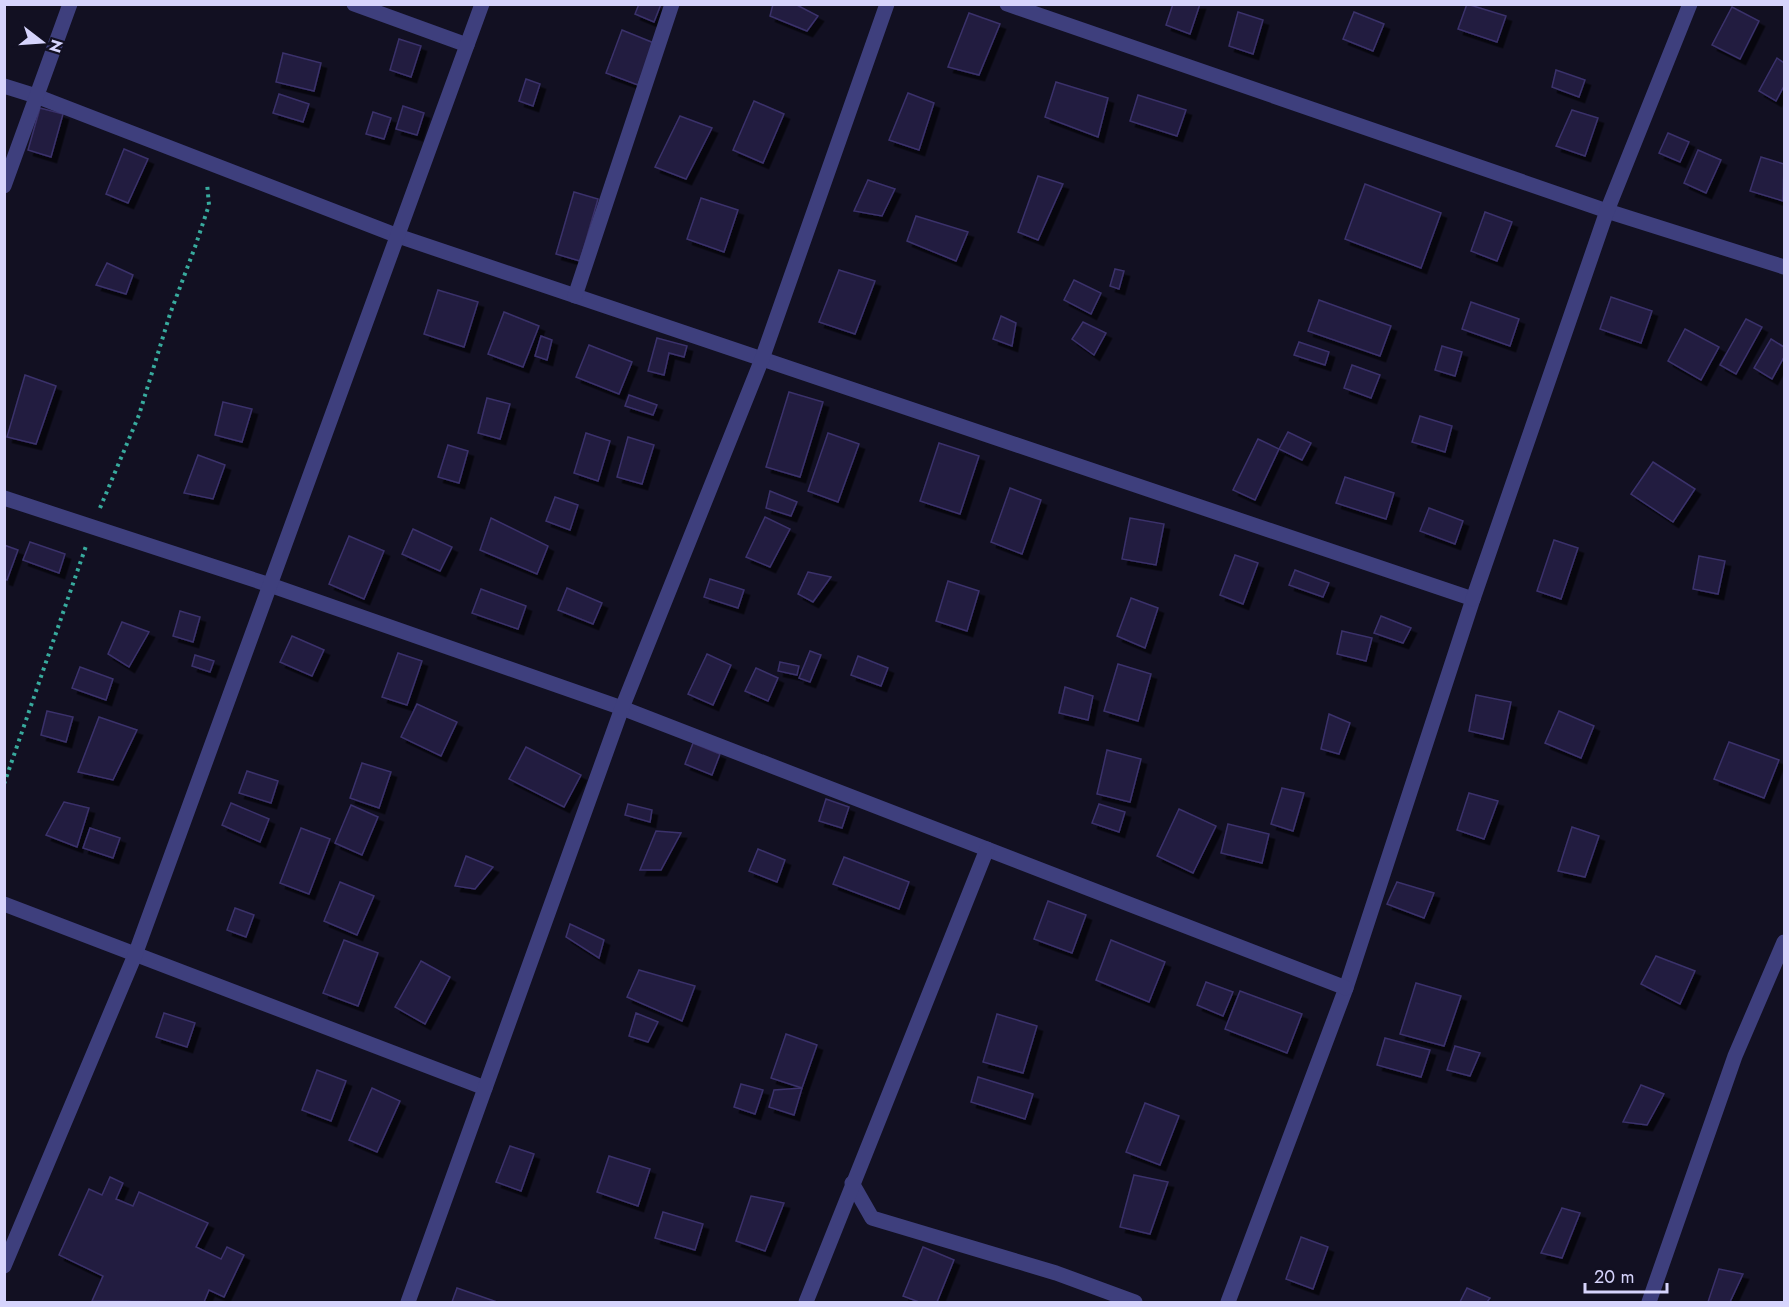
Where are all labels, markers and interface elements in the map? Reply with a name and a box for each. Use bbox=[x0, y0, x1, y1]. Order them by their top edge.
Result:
north arrow bbox=[12, 12, 72, 72]
text: N bbox=[43, 37, 69, 56]
scale bar bbox=[1585, 1256, 1668, 1294]
text: 20 m bbox=[1594, 1264, 1634, 1290]

